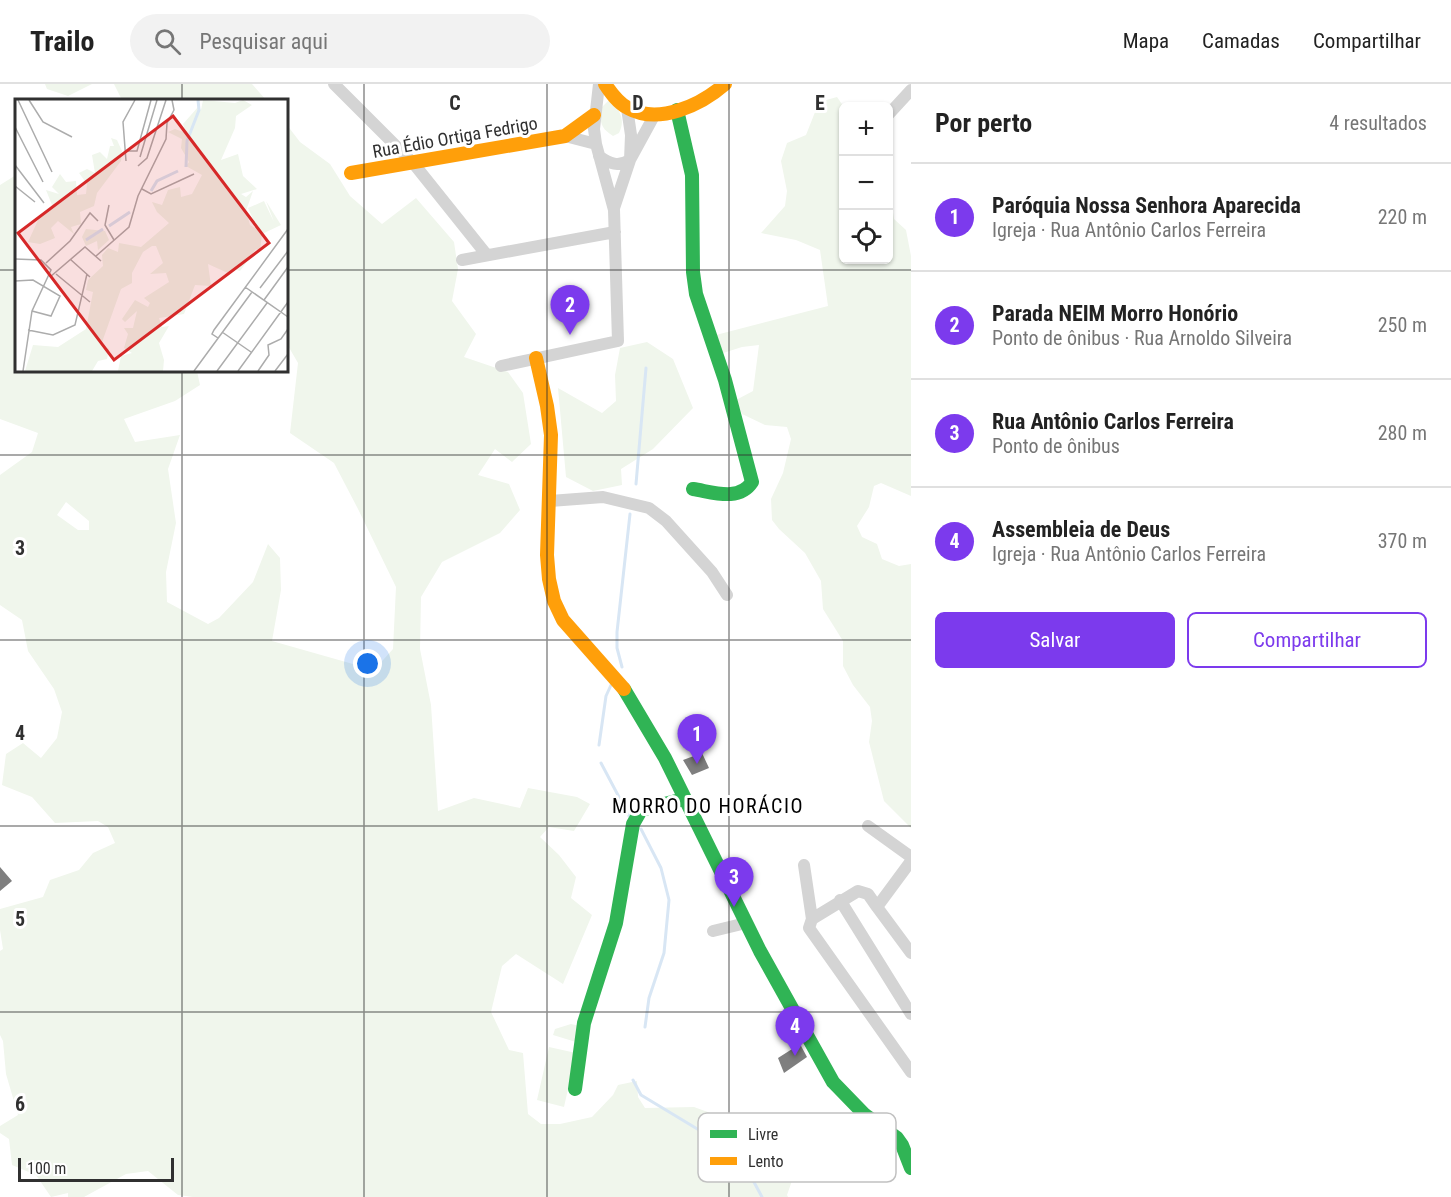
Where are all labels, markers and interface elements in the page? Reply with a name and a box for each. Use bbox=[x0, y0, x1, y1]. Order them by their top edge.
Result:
search box bbox=[130, 14, 550, 68]
text: Trailo bbox=[30, 25, 94, 58]
icon: search bbox=[151, 25, 184, 58]
text: Pesquisar aqui bbox=[199, 29, 328, 54]
text: Mapa bbox=[1123, 29, 1169, 53]
text: Camadas bbox=[1202, 29, 1280, 53]
text: Compartilhar bbox=[1313, 29, 1421, 53]
text: C bbox=[449, 91, 461, 115]
text: D bbox=[632, 91, 644, 115]
text: E bbox=[815, 91, 825, 115]
inset map bbox=[15, 99, 288, 372]
map controls bbox=[839, 102, 893, 264]
button: + bbox=[839, 102, 893, 156]
text: Por perto bbox=[935, 108, 1032, 138]
text: 4 resultados bbox=[1329, 111, 1427, 135]
street label: Rua Édio Ortiga Fedrigo bbox=[371, 112, 539, 162]
button: − bbox=[839, 156, 893, 210]
text: Paróquia Nossa Senhora Aparecida bbox=[992, 193, 1301, 218]
text: 1 bbox=[949, 205, 960, 229]
text: 220 m bbox=[1378, 205, 1427, 229]
button: locate bbox=[839, 210, 893, 264]
text: Igreja · Rua Antônio Carlos Ferreira bbox=[992, 218, 1266, 242]
pin: 2 bbox=[550, 286, 590, 335]
text: Parada NEIM Morro Honório bbox=[992, 301, 1238, 326]
text: 2 bbox=[949, 313, 960, 337]
text: 250 m bbox=[1378, 313, 1427, 337]
text: Ponto de ônibus · Rua Arnoldo Silveira bbox=[992, 326, 1292, 350]
text: Rua Antônio Carlos Ferreira bbox=[992, 409, 1234, 434]
text: 3 bbox=[949, 421, 960, 445]
text: 280 m bbox=[1378, 421, 1427, 445]
text: Ponto de ônibus bbox=[992, 434, 1120, 458]
text: Assembleia de Deus bbox=[992, 517, 1170, 542]
text: 4 bbox=[949, 529, 960, 553]
text: 370 m bbox=[1378, 529, 1427, 553]
text: 3 bbox=[15, 536, 25, 560]
text: Igreja · Rua Antônio Carlos Ferreira bbox=[992, 542, 1266, 566]
button: Salvar bbox=[935, 612, 1175, 668]
button: Compartilhar bbox=[1187, 612, 1427, 668]
your location bbox=[353, 649, 382, 678]
pin: 1 bbox=[678, 714, 716, 764]
text: 4 bbox=[15, 721, 25, 745]
district label: MORRO DO HORÁCIO bbox=[612, 794, 804, 818]
pin: 3 bbox=[714, 858, 754, 907]
text: 5 bbox=[15, 907, 25, 931]
pin: 4 bbox=[776, 1006, 814, 1056]
text: 6 bbox=[15, 1092, 25, 1116]
legend bbox=[698, 1113, 896, 1182]
text: Livre bbox=[748, 1125, 778, 1144]
text: Lento bbox=[748, 1152, 783, 1171]
scale bar bbox=[18, 1155, 174, 1182]
text: 100 m bbox=[27, 1159, 66, 1178]

